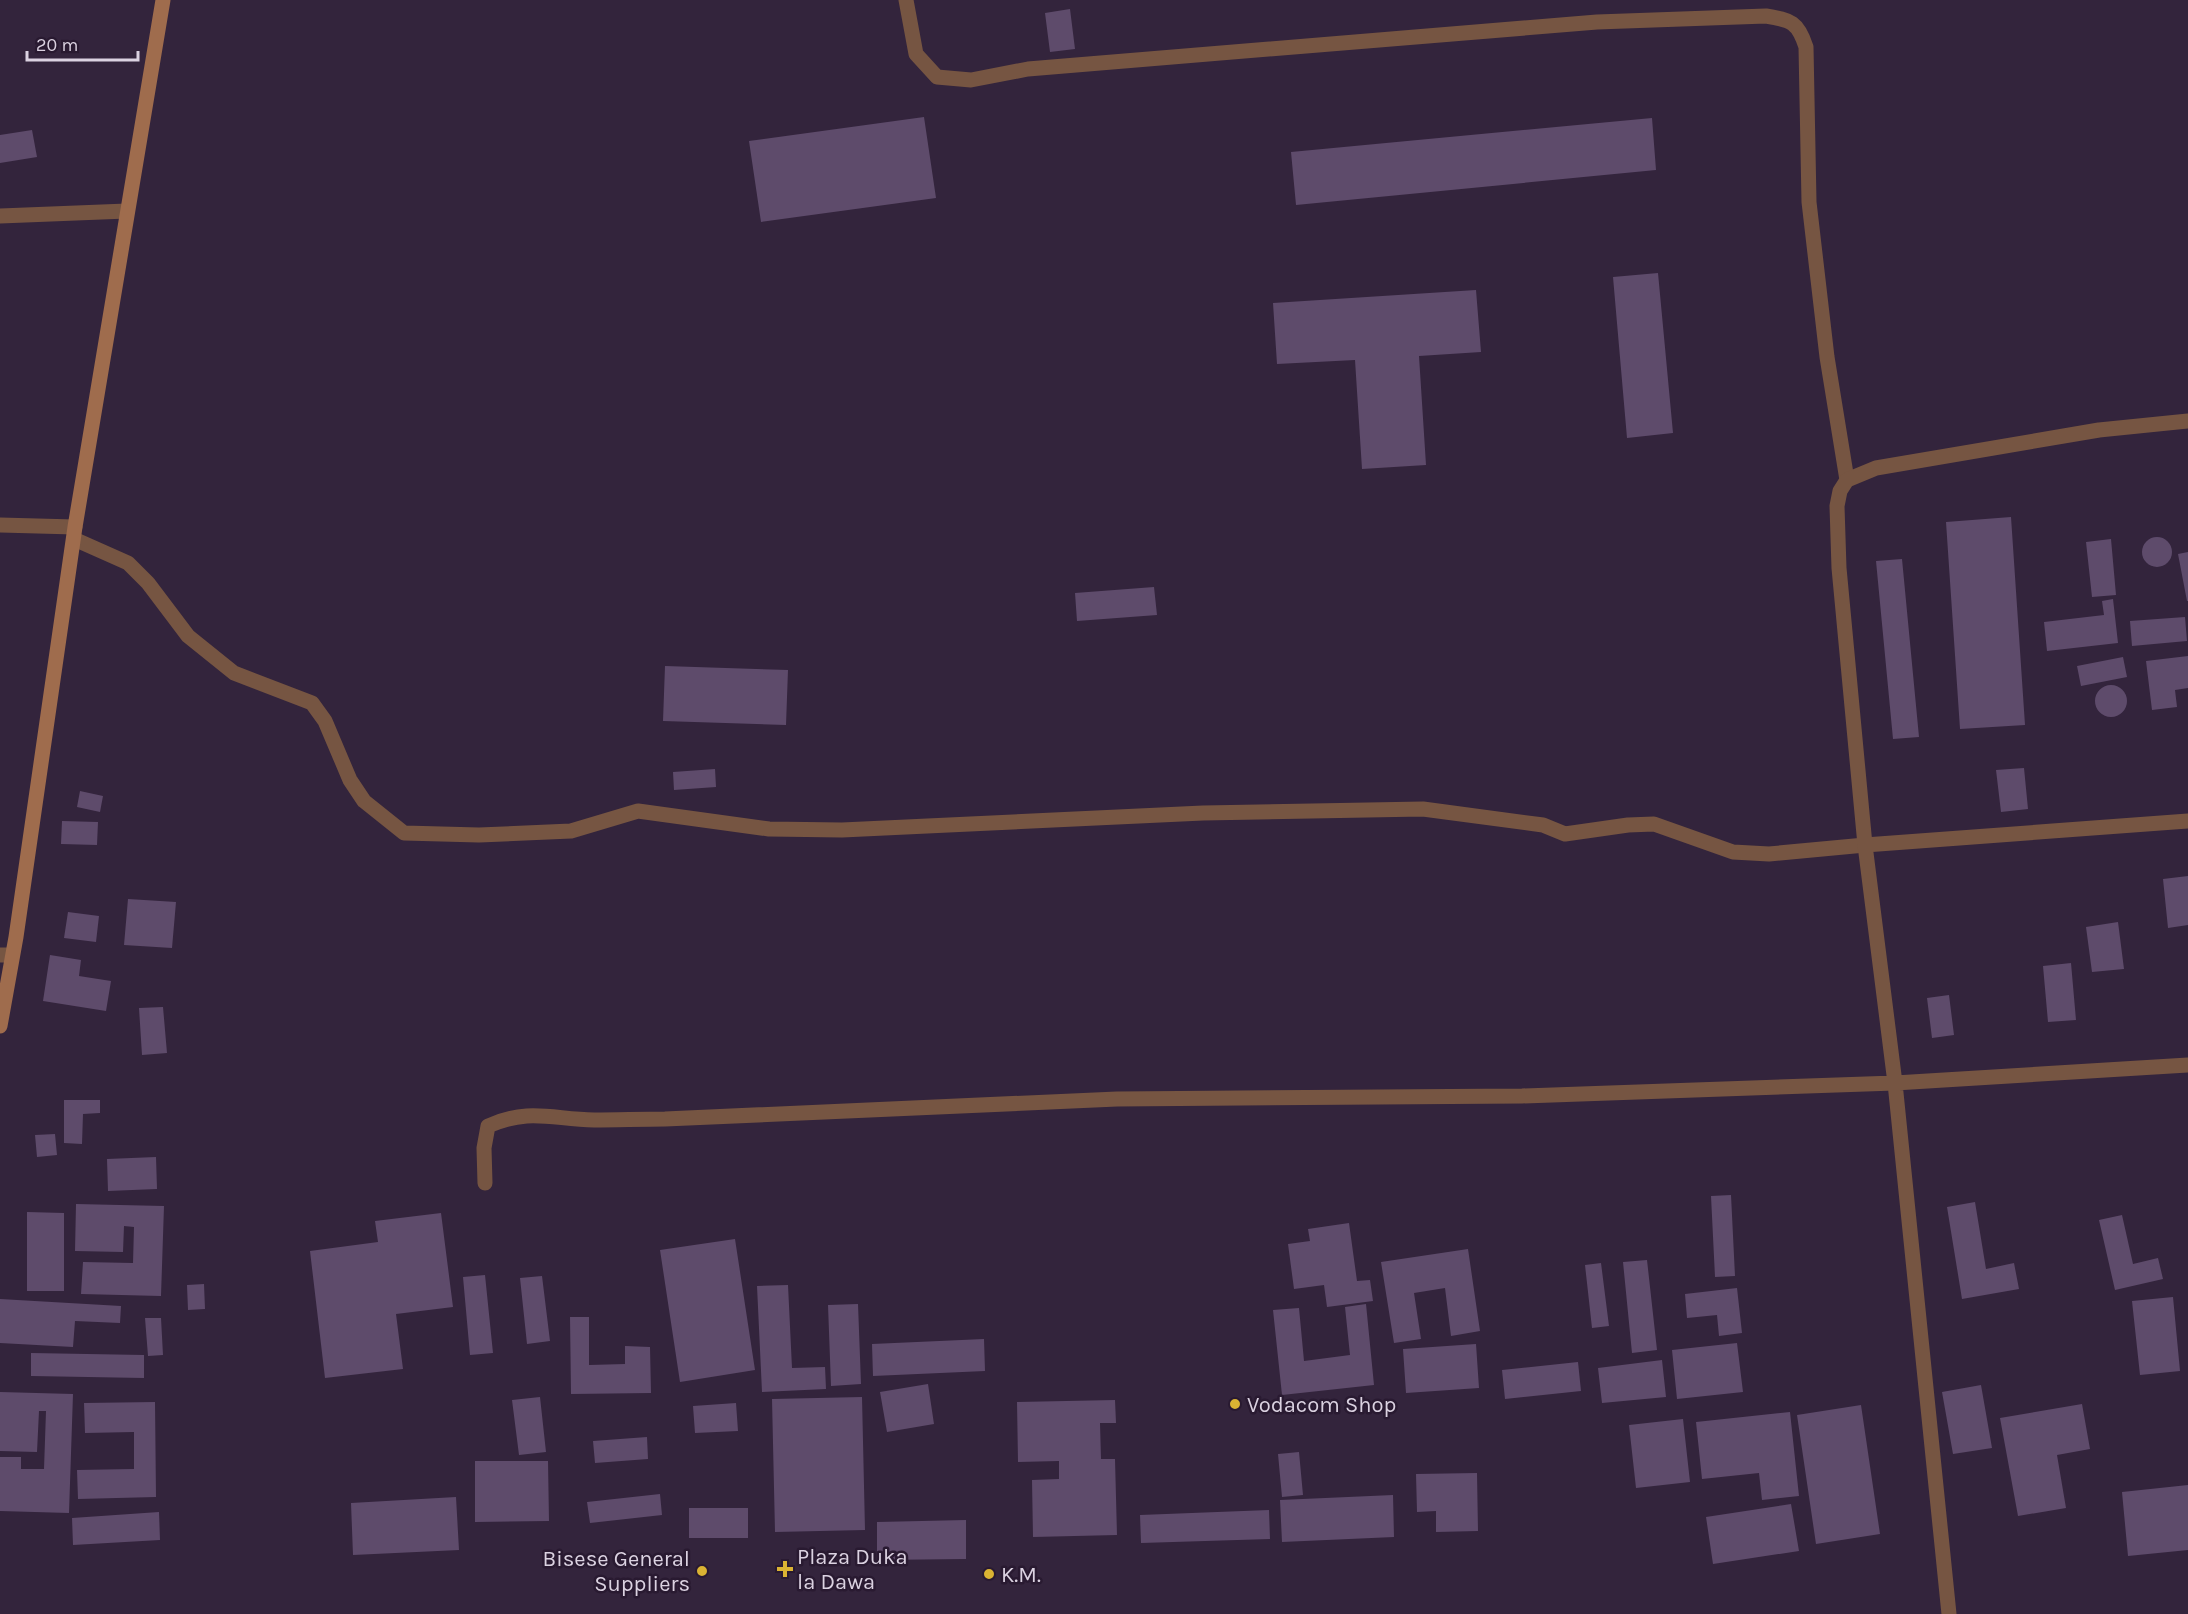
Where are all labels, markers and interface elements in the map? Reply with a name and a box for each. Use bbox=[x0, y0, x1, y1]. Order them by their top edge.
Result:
scale bar bbox=[27, 24, 138, 62]
text: 20 m bbox=[36, 34, 78, 56]
place label: Vodacom Shop bbox=[1247, 1392, 1396, 1418]
marker: Vodacom Shop bbox=[1228, 1397, 1242, 1411]
place label: Plaza Duka la Dawa bbox=[797, 1544, 908, 1595]
place label: Bisese General Suppliers bbox=[543, 1546, 690, 1597]
marker: Plaza Duka la Dawa bbox=[778, 1562, 792, 1576]
place label: K.M. bbox=[1001, 1562, 1041, 1588]
marker: Bisese General Suppliers bbox=[695, 1564, 709, 1578]
marker: K.M. bbox=[982, 1567, 996, 1581]

